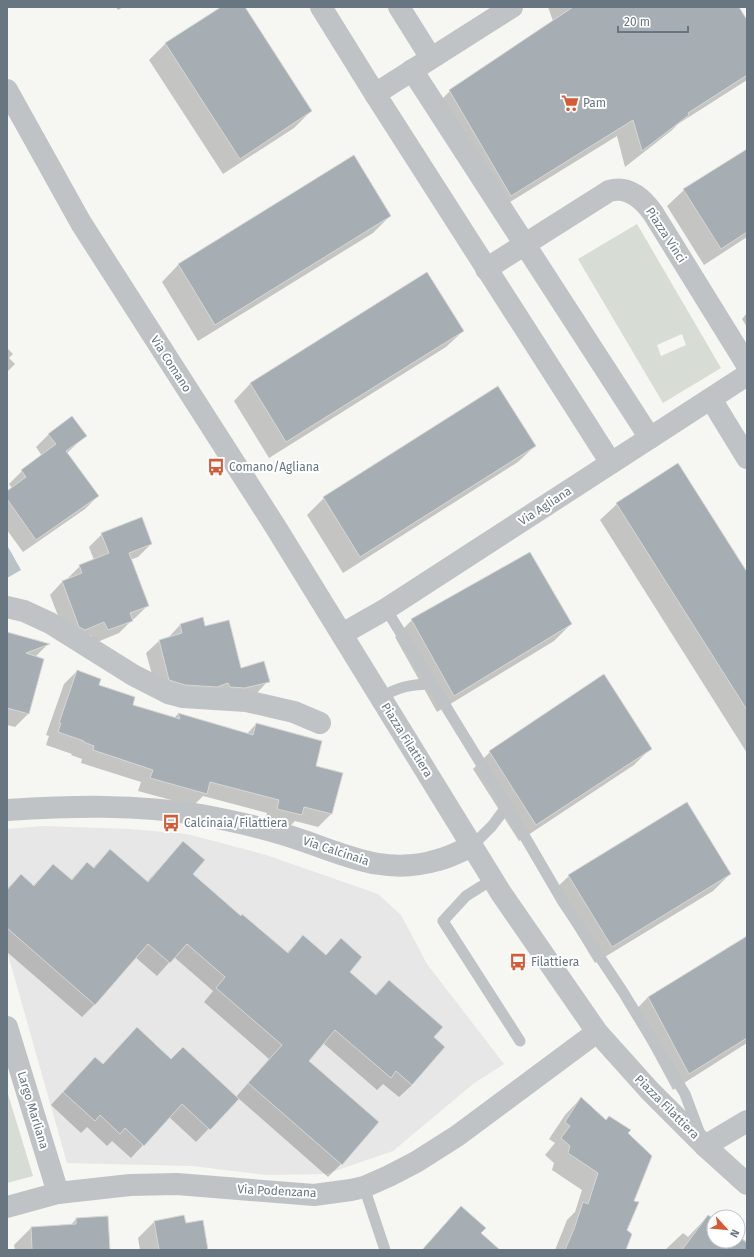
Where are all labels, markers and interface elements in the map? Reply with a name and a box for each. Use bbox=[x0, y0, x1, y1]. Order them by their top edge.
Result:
scale bar bbox=[618, 8, 688, 34]
text: 20 m bbox=[624, 15, 650, 29]
supermarket icon: Pam bbox=[560, 93, 580, 113]
place label: Pam bbox=[583, 96, 606, 110]
street label: Piazza Vinci bbox=[643, 205, 689, 265]
street label: Via Comano bbox=[148, 333, 194, 395]
bus stop icon: Comano/Agliana bbox=[206, 457, 226, 477]
place label: Comano/Agliana bbox=[229, 460, 319, 474]
street label: Via Agliana bbox=[516, 484, 574, 528]
street label: Piazza Filattiera bbox=[379, 700, 435, 780]
bus stop icon: Calcinaia/Filattiera bbox=[161, 813, 181, 833]
place label: Calcinaia/Filattiera bbox=[184, 816, 287, 830]
street label: Via Calcinaia bbox=[301, 834, 371, 868]
bus stop icon: Filattiera bbox=[508, 952, 528, 972]
place label: Filattiera bbox=[531, 955, 579, 969]
street label: Largo Marliana bbox=[15, 1069, 51, 1151]
street label: Piazza Filattiera bbox=[632, 1072, 702, 1142]
street label: Via Podenzana bbox=[237, 1182, 317, 1200]
north arrow bbox=[706, 1209, 746, 1249]
text: N bbox=[727, 1227, 742, 1240]

